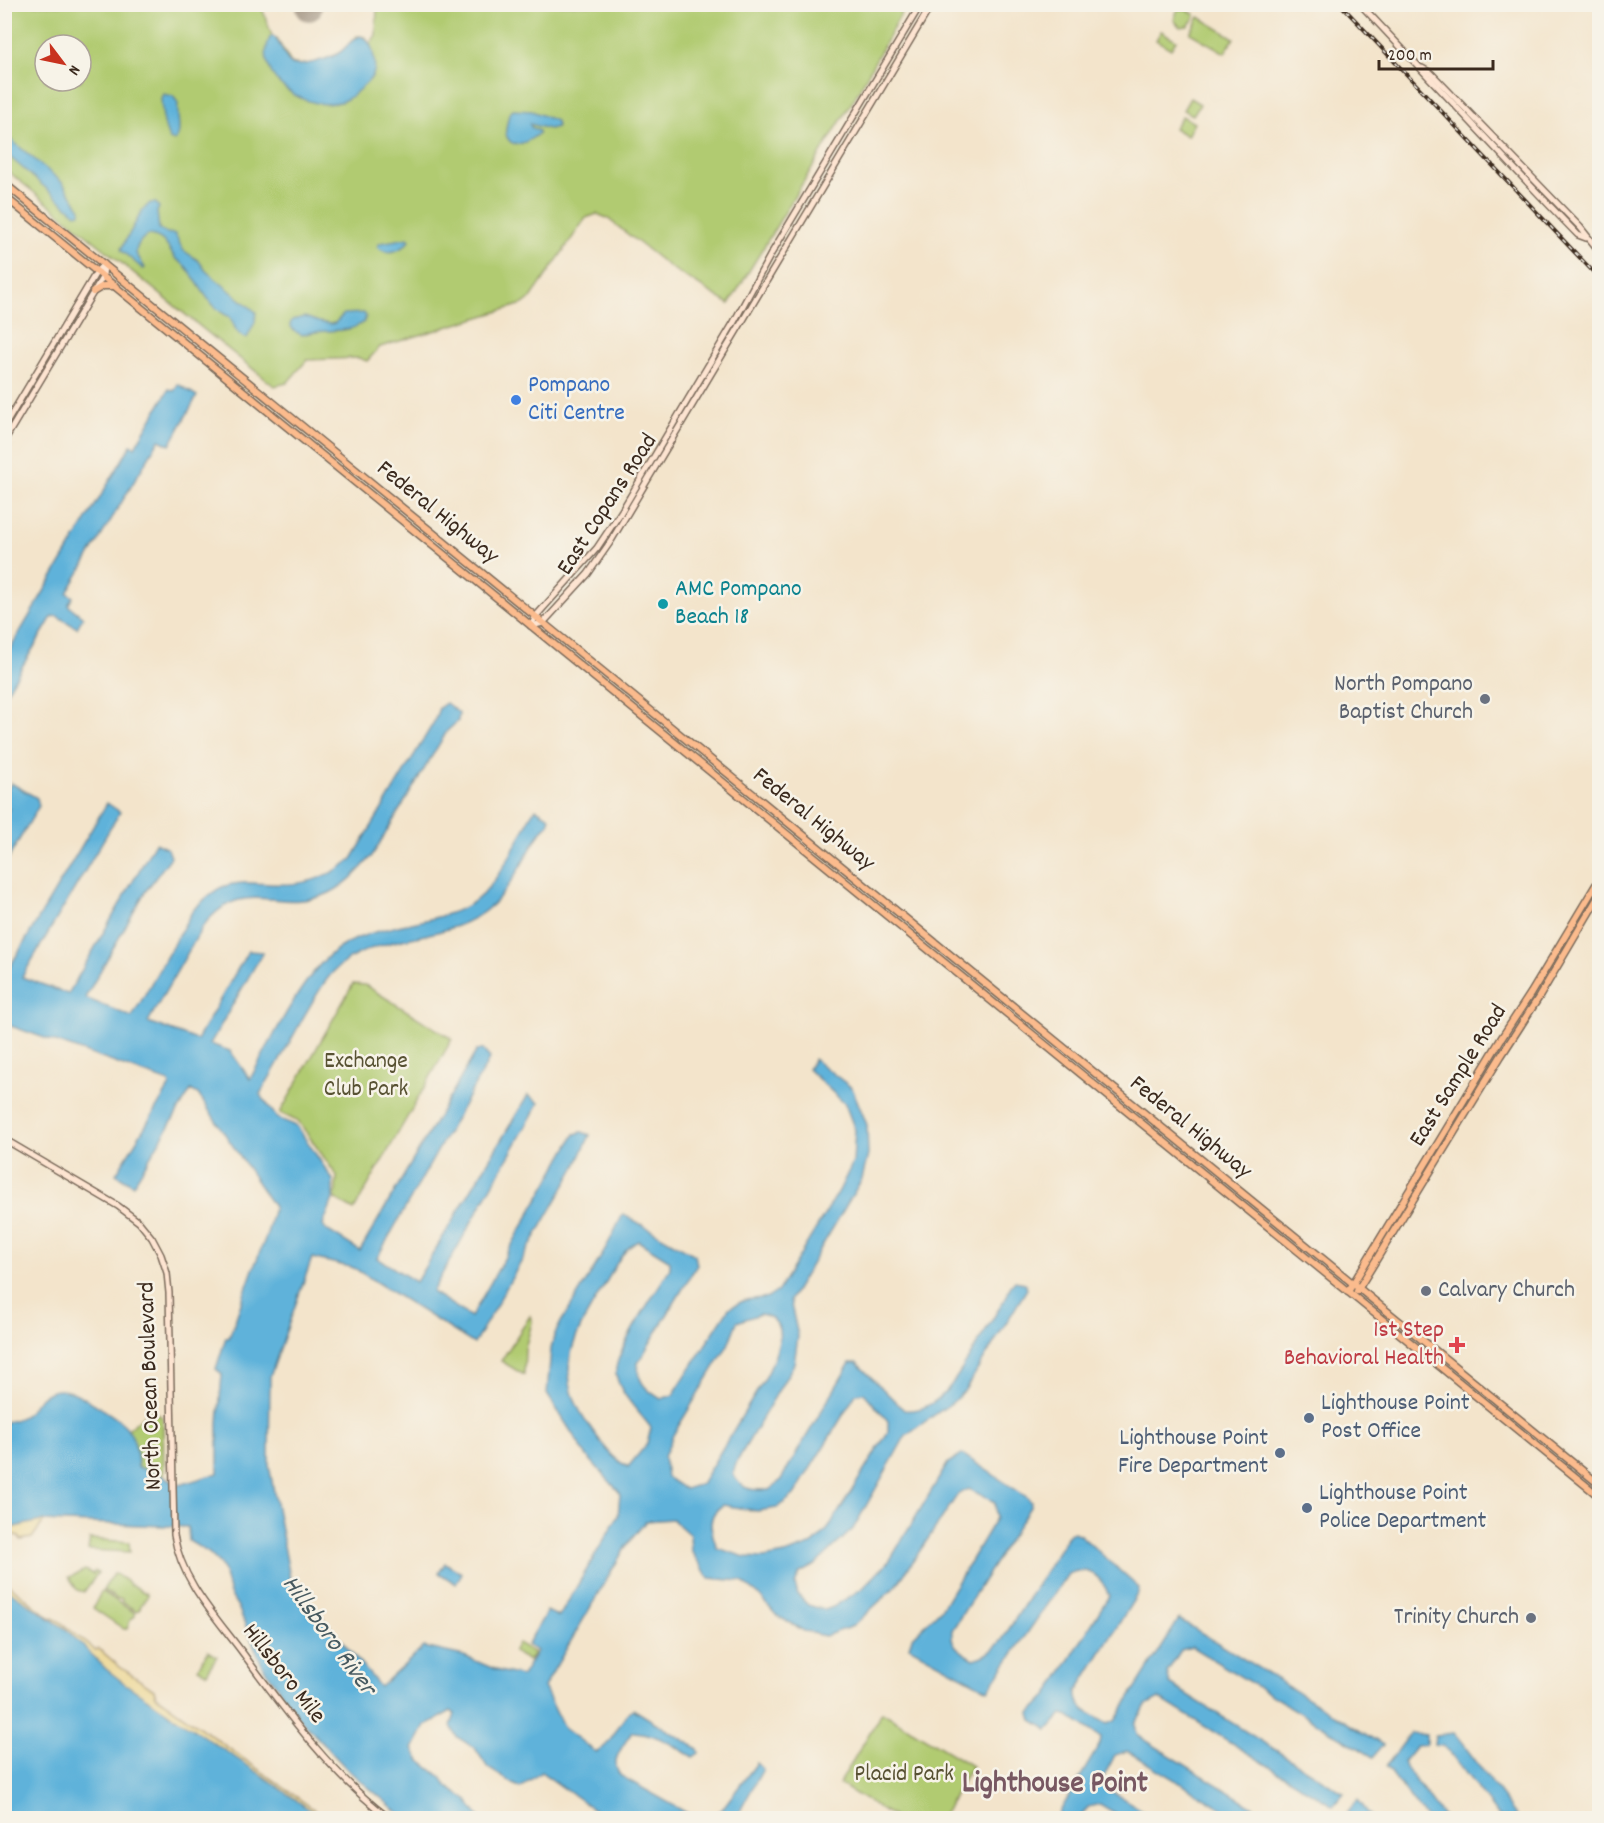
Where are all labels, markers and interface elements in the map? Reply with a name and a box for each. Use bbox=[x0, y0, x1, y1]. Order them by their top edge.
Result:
north arrow bbox=[33, 33, 93, 93]
scale bar bbox=[1379, 33, 1493, 71]
text: 200 m bbox=[1388, 44, 1432, 69]
text: N bbox=[62, 60, 85, 79]
place label: Pompano Citi Centre bbox=[528, 369, 625, 431]
marker: Pompano Citi Centre bbox=[509, 393, 523, 407]
street label: East Copans Road bbox=[549, 427, 667, 583]
street label: Federal Highway bbox=[368, 453, 507, 574]
place label: AMC Pompano Beach 18 bbox=[675, 573, 802, 635]
marker: AMC Pompano Beach 18 bbox=[656, 597, 670, 611]
place label: North Pompano Baptist Church bbox=[1334, 668, 1473, 730]
marker: North Pompano Baptist Church bbox=[1478, 692, 1492, 706]
street label: Federal Highway bbox=[744, 760, 883, 881]
street label: East Sample Road bbox=[1401, 998, 1517, 1154]
park label: Exchange Club Park bbox=[324, 1045, 408, 1107]
street label: Federal Highway bbox=[1121, 1068, 1260, 1189]
place label: Calvary Church bbox=[1438, 1274, 1575, 1308]
street label: North Ocean Boulevard bbox=[130, 1281, 172, 1491]
marker: Calvary Church bbox=[1419, 1284, 1433, 1298]
place label: 1st Step Behavioral Health bbox=[1284, 1314, 1444, 1376]
marker: 1st Step Behavioral Health bbox=[1448, 1336, 1466, 1354]
place label: Lighthouse Point Post Office bbox=[1321, 1387, 1470, 1449]
marker: Lighthouse Point Post Office bbox=[1302, 1411, 1316, 1425]
place label: Lighthouse Point Fire Department bbox=[1118, 1422, 1268, 1484]
marker: Lighthouse Point Fire Department bbox=[1273, 1446, 1287, 1460]
place label: Lighthouse Point Police Department bbox=[1319, 1477, 1487, 1539]
marker: Lighthouse Point Police Department bbox=[1300, 1501, 1314, 1515]
water label: Hillsboro River bbox=[272, 1568, 386, 1707]
place label: Trinity Church bbox=[1394, 1601, 1519, 1635]
marker: Trinity Church bbox=[1524, 1611, 1538, 1625]
street label: Hillsboro Mile bbox=[233, 1617, 333, 1731]
park label: Placid Park bbox=[854, 1758, 954, 1792]
district label: Lighthouse Point bbox=[962, 1764, 1148, 1807]

